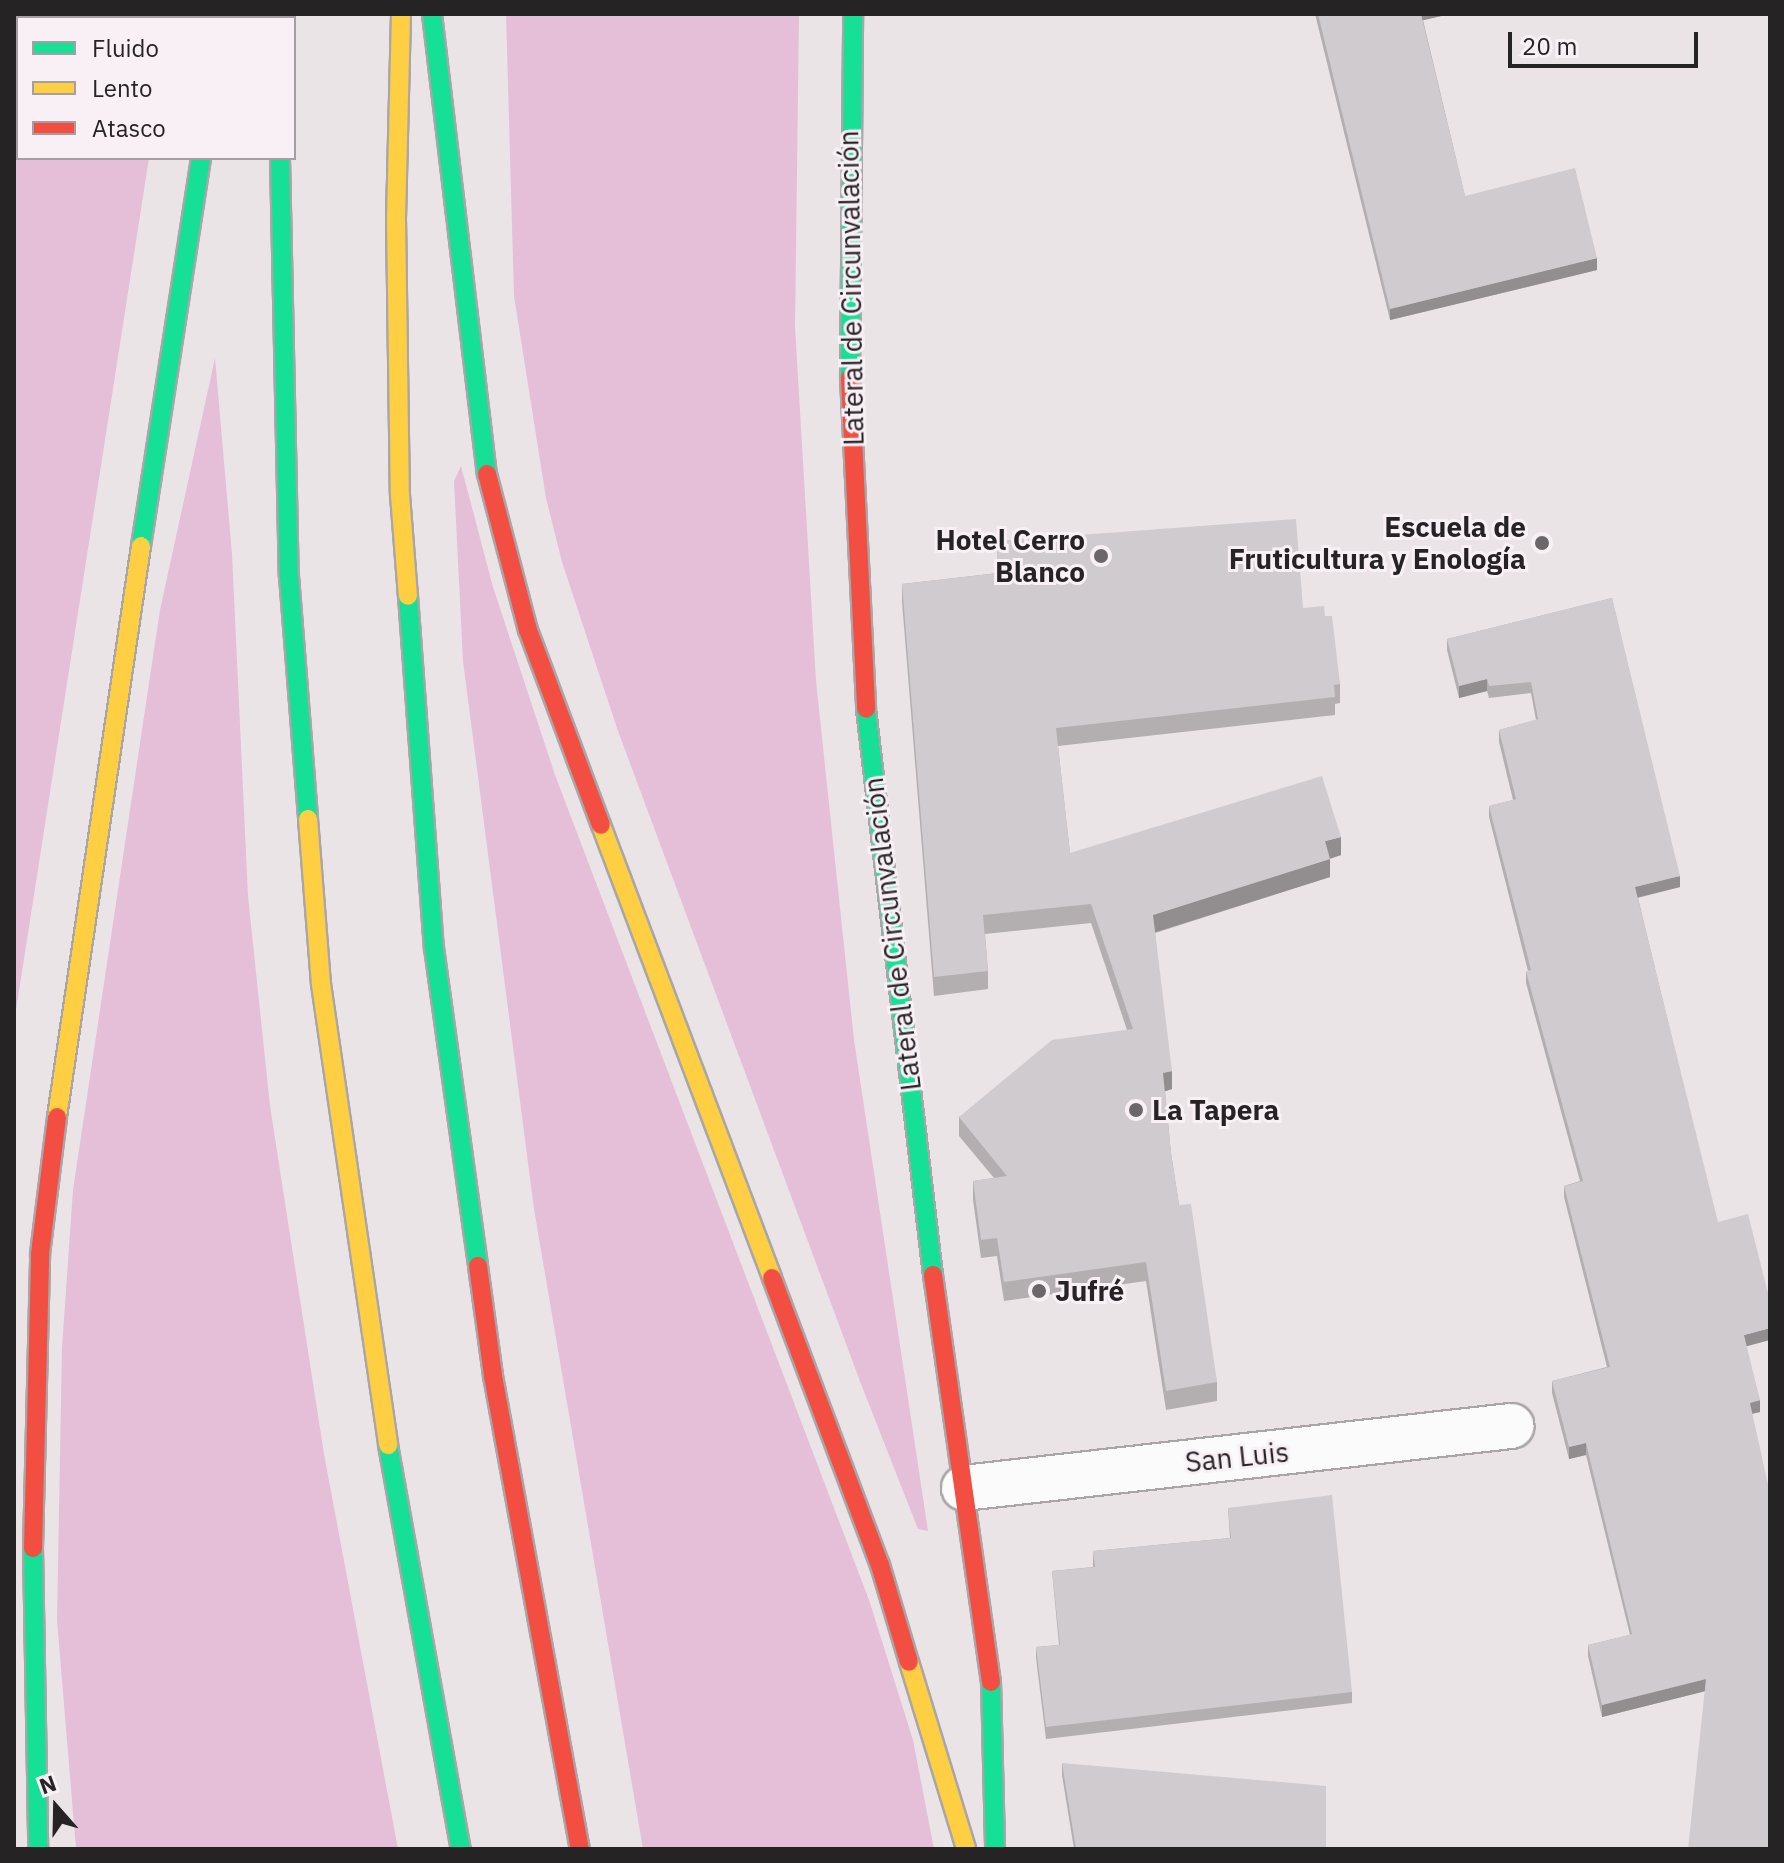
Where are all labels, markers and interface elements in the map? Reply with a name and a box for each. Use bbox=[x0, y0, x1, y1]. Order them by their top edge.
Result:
legend bbox=[16, 16, 296, 160]
scale bar bbox=[1512, 16, 1702, 66]
text: 20 m bbox=[1522, 30, 1577, 62]
text: Fluido bbox=[92, 32, 159, 64]
text: Lento bbox=[92, 72, 152, 104]
text: Atasco bbox=[92, 112, 166, 144]
street label: Lateral de Circunvalación bbox=[831, 130, 871, 446]
place label: Escuela de Fruticultura y Enología bbox=[1229, 510, 1526, 576]
place label: Hotel Cerro Blanco bbox=[935, 523, 1085, 589]
marker: Escuela de Fruticultura y Enología bbox=[1533, 534, 1551, 552]
marker: Hotel Cerro Blanco bbox=[1092, 547, 1110, 565]
street label: Lateral de Circunvalación bbox=[856, 775, 928, 1093]
place label: La Tapera bbox=[1152, 1093, 1279, 1127]
marker: La Tapera bbox=[1127, 1101, 1145, 1119]
place label: Jufré bbox=[1055, 1274, 1124, 1308]
marker: Jufré bbox=[1030, 1282, 1048, 1300]
street label: San Luis bbox=[1184, 1435, 1290, 1479]
north arrow bbox=[16, 1767, 96, 1847]
text: N bbox=[35, 1768, 60, 1800]

